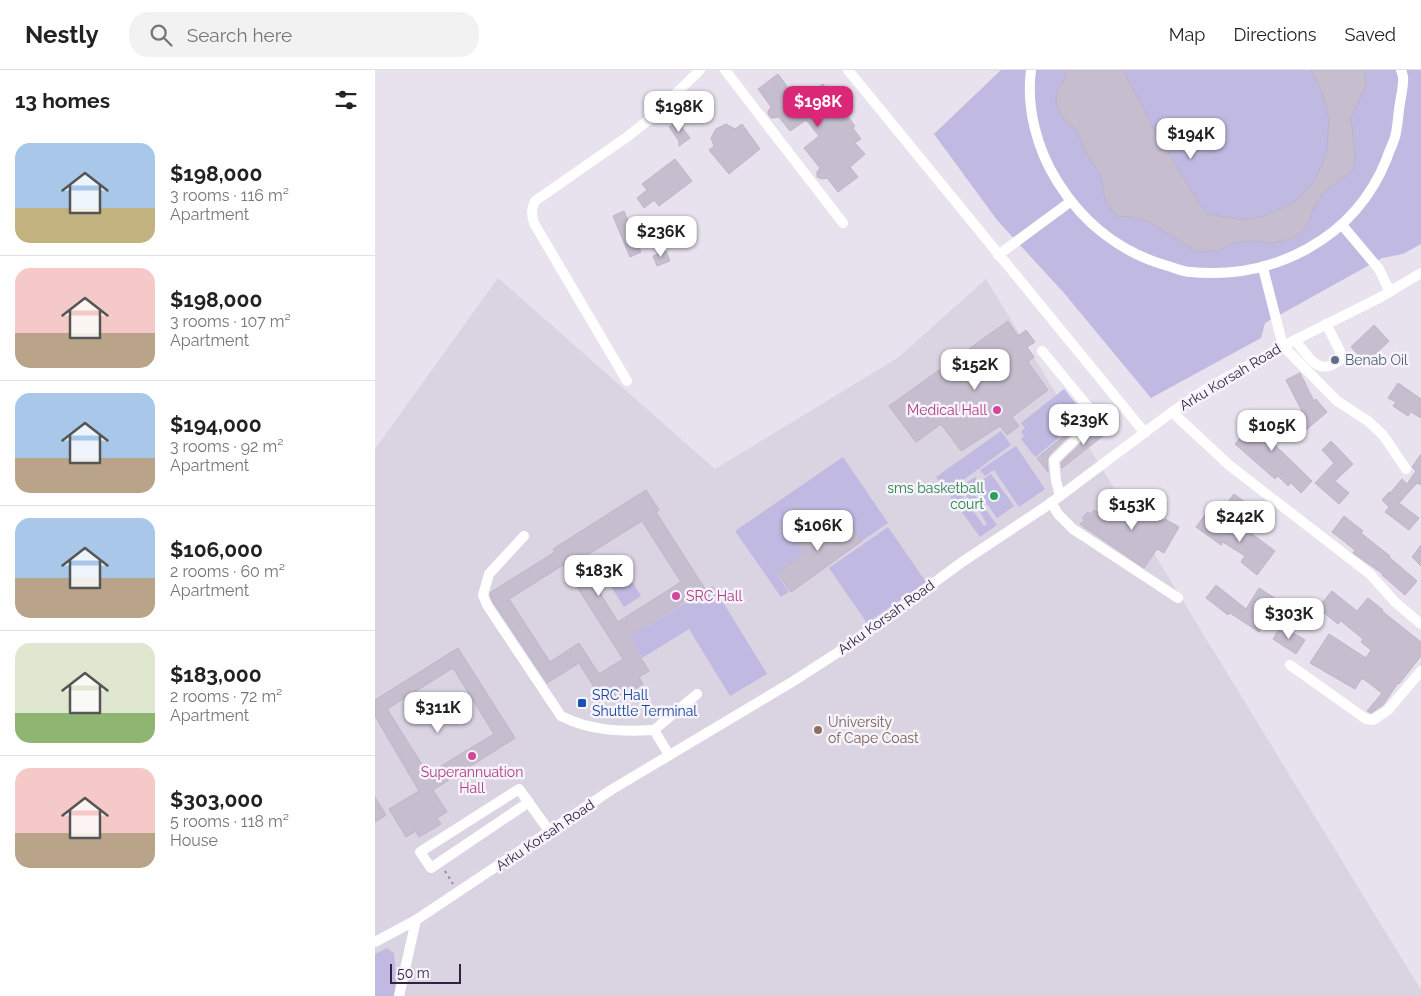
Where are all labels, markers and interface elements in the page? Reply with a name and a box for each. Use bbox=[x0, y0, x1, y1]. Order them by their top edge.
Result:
search box bbox=[129, 12, 479, 57]
text: Nestly bbox=[25, 20, 99, 49]
icon: search bbox=[147, 21, 175, 49]
text: Search here bbox=[187, 24, 292, 46]
text: Map bbox=[1169, 24, 1205, 45]
text: Directions bbox=[1233, 24, 1317, 45]
text: Saved bbox=[1345, 24, 1396, 45]
pin: $198K bbox=[783, 85, 853, 128]
icon: filters bbox=[332, 86, 360, 114]
text: 13 homes bbox=[15, 88, 110, 113]
pin: $198K bbox=[644, 90, 714, 133]
text: $198K bbox=[794, 92, 842, 111]
text: $198K bbox=[655, 97, 703, 116]
pin: $194K bbox=[1156, 118, 1226, 160]
text: $194K bbox=[1167, 124, 1215, 143]
text: $198,000 bbox=[170, 161, 262, 186]
icon: home bbox=[55, 163, 115, 223]
text: 3 rooms · 116 m² bbox=[170, 186, 289, 205]
text: Apartment bbox=[170, 205, 249, 224]
pin: $236K bbox=[626, 216, 696, 258]
text: $236K bbox=[637, 222, 685, 241]
text: $198,000 bbox=[170, 287, 262, 312]
icon: home bbox=[55, 288, 115, 348]
text: 3 rooms · 107 m² bbox=[170, 312, 291, 331]
text: Apartment bbox=[170, 331, 249, 350]
street label: Arku Korsah Road bbox=[1177, 340, 1283, 414]
pin: $152K bbox=[940, 348, 1010, 391]
place label: Benab Oil bbox=[1345, 352, 1408, 368]
marker: Benab Oil bbox=[1329, 354, 1341, 366]
text: $152K bbox=[952, 355, 998, 374]
place label: Medical Hall bbox=[907, 402, 987, 418]
marker: Medical Hall bbox=[991, 404, 1003, 416]
pin: $239K bbox=[1049, 404, 1119, 446]
text: $239K bbox=[1060, 410, 1108, 429]
pin: $105K bbox=[1237, 410, 1307, 452]
text: $194,000 bbox=[170, 412, 262, 437]
icon: home bbox=[55, 413, 115, 473]
text: $105K bbox=[1248, 416, 1296, 435]
text: 3 rooms · 92 m² bbox=[170, 437, 283, 456]
text: Apartment bbox=[170, 456, 249, 475]
place label: sms basketball court bbox=[887, 480, 984, 512]
pin: $153K bbox=[1097, 488, 1167, 531]
marker: sms basketball court bbox=[988, 490, 1000, 502]
text: $153K bbox=[1109, 495, 1155, 514]
pin: $242K bbox=[1205, 500, 1275, 543]
text: $242K bbox=[1216, 507, 1264, 526]
pin: $106K bbox=[783, 510, 853, 552]
text: $106K bbox=[794, 516, 842, 535]
text: $106,000 bbox=[170, 537, 263, 562]
icon: home bbox=[55, 538, 115, 598]
pin: $183K bbox=[564, 554, 634, 597]
text: $183K bbox=[575, 561, 623, 580]
text: 2 rooms · 60 m² bbox=[170, 562, 285, 581]
street label: Arku Korsah Road bbox=[835, 577, 937, 657]
text: Apartment bbox=[170, 581, 249, 600]
place label: SRC Hall bbox=[686, 588, 743, 604]
marker: SRC Hall bbox=[670, 590, 682, 602]
pin: $303K bbox=[1254, 598, 1324, 640]
text: $303K bbox=[1265, 604, 1313, 623]
text: $183,000 bbox=[170, 662, 262, 687]
icon: home bbox=[55, 663, 115, 723]
text: 2 rooms · 72 m² bbox=[170, 687, 282, 706]
place label: SRC Hall Shuttle Terminal bbox=[592, 687, 697, 719]
pin: $311K bbox=[403, 692, 473, 734]
marker: SRC Hall Shuttle Terminal bbox=[576, 697, 588, 709]
text: $311K bbox=[415, 698, 461, 717]
text: Apartment bbox=[170, 706, 249, 725]
place label: University of Cape Coast bbox=[828, 714, 919, 746]
marker: University of Cape Coast bbox=[812, 724, 824, 736]
marker: Superannuation Hall bbox=[466, 750, 478, 762]
place label: Superannuation Hall bbox=[421, 764, 523, 796]
text: $303,000 bbox=[170, 787, 263, 812]
icon: home bbox=[55, 788, 115, 848]
street label: Arku Korsah Road bbox=[493, 796, 597, 874]
text: 5 rooms · 118 m² bbox=[170, 812, 289, 831]
text: House bbox=[170, 831, 218, 850]
scale bar bbox=[390, 961, 461, 984]
text: 50 m bbox=[397, 965, 430, 981]

